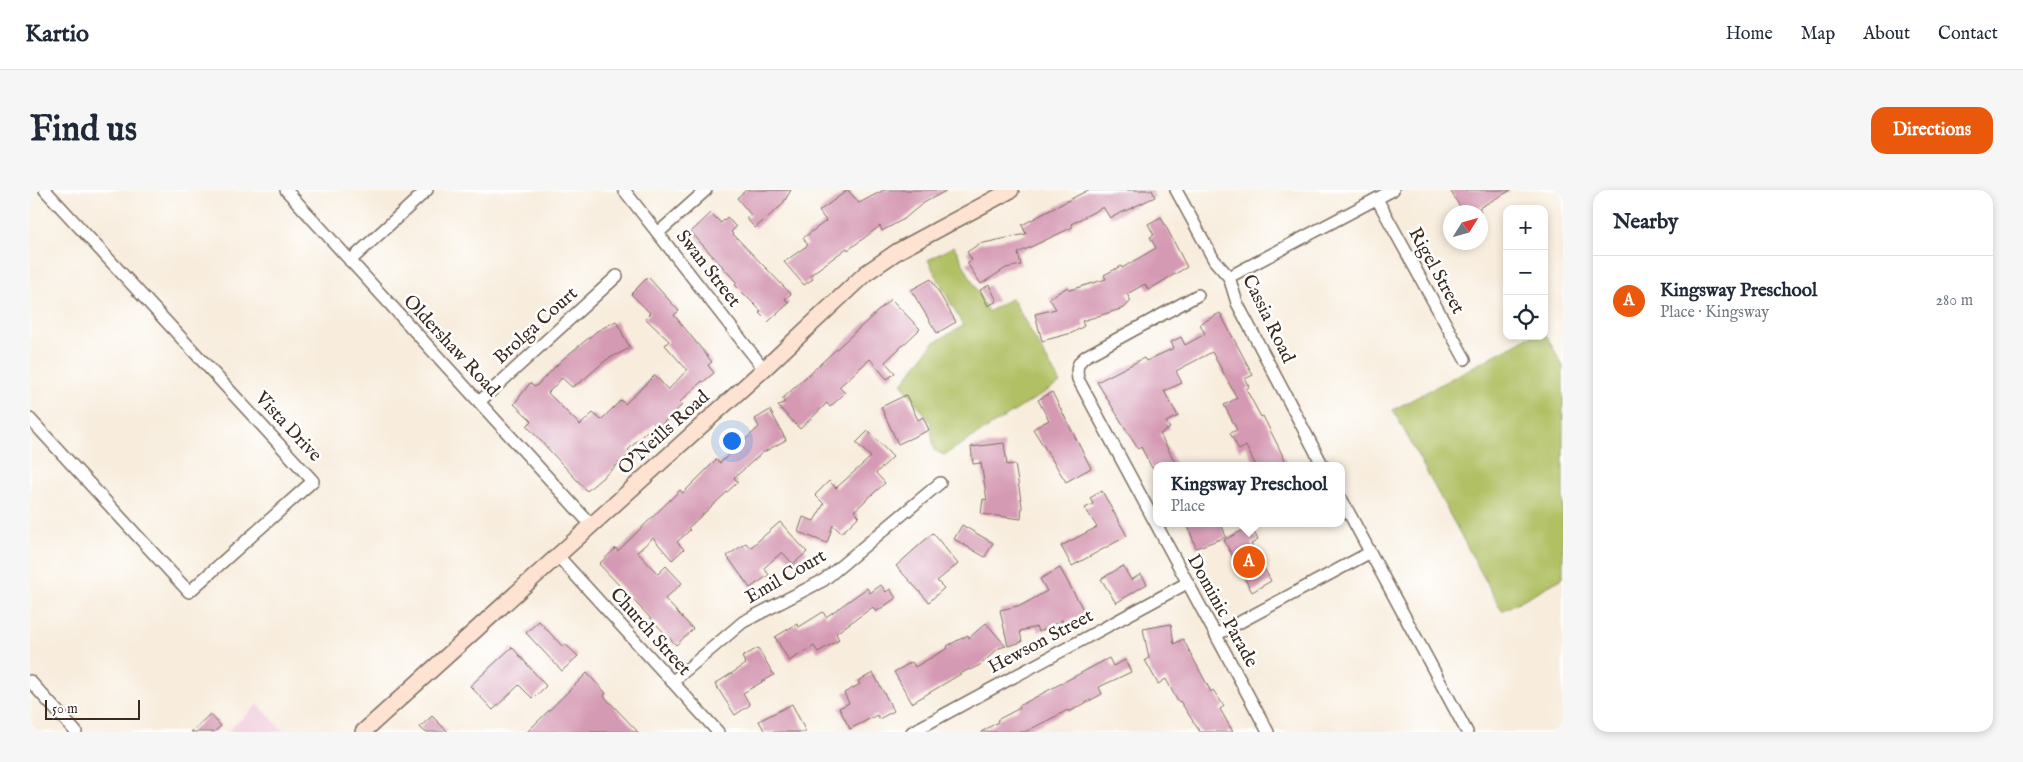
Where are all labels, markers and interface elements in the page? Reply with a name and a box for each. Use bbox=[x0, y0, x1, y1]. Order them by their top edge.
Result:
text: Kartio bbox=[25, 19, 89, 50]
text: Home bbox=[1726, 23, 1773, 46]
text: Map bbox=[1801, 23, 1835, 46]
text: About bbox=[1863, 23, 1910, 46]
text: Contact bbox=[1938, 23, 1998, 46]
button: Directions bbox=[1871, 107, 1993, 154]
text: Find us bbox=[30, 108, 137, 153]
north arrow bbox=[1443, 205, 1488, 250]
map controls bbox=[1503, 205, 1548, 340]
button: + bbox=[1503, 205, 1548, 250]
text: Nearby bbox=[1613, 209, 1678, 236]
street label: Rigel Street bbox=[1402, 224, 1470, 319]
street label: Swan Street bbox=[670, 225, 746, 313]
button: − bbox=[1503, 250, 1548, 295]
street label: Cassia Road bbox=[1236, 271, 1300, 368]
text: Kingsway Preschool bbox=[1660, 279, 1817, 303]
street label: Brolga Court bbox=[489, 282, 583, 370]
street label: Oldershaw Road bbox=[398, 290, 505, 403]
text: A bbox=[1624, 291, 1634, 311]
text: 280 m bbox=[1936, 291, 1973, 311]
button: locate bbox=[1503, 295, 1548, 340]
text: Place · Kingsway bbox=[1660, 303, 1769, 323]
street label: O'Neills Road bbox=[613, 385, 715, 480]
street label: Vista Drive bbox=[249, 386, 327, 467]
your location bbox=[719, 428, 745, 454]
popup bbox=[1153, 462, 1345, 527]
text: Kingsway Preschool bbox=[1170, 473, 1328, 497]
text: Place bbox=[1170, 497, 1205, 517]
pin: A bbox=[1233, 543, 1265, 581]
street label: Emil Court bbox=[741, 544, 831, 610]
street label: Dominic Parade bbox=[1181, 550, 1263, 672]
street label: Church Street bbox=[604, 583, 696, 681]
street label: Hewson Street bbox=[984, 604, 1098, 680]
scale bar bbox=[45, 697, 140, 720]
text: 50 m bbox=[52, 700, 78, 718]

